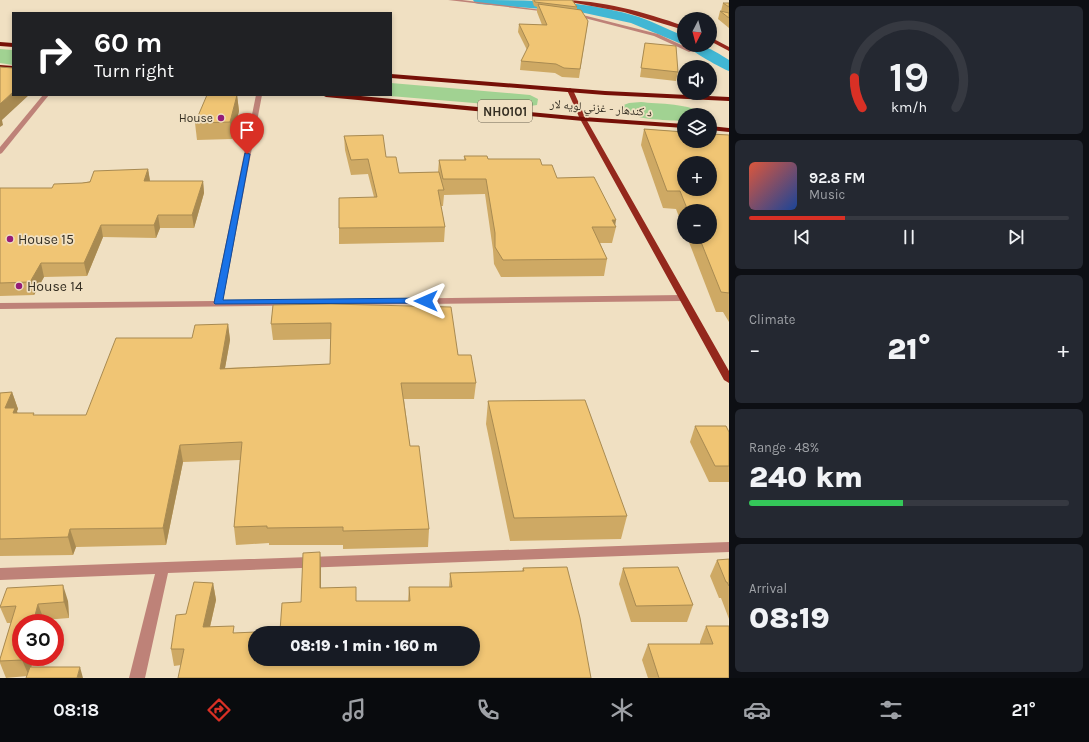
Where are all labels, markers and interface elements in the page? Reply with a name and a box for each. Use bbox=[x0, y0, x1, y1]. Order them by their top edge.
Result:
north arrow bbox=[677, 12, 717, 52]
map controls bbox=[677, 12, 717, 244]
text: 60 m bbox=[94, 26, 162, 59]
icon: right bbox=[28, 28, 80, 80]
text: 19 bbox=[889, 53, 929, 101]
text: Turn right bbox=[94, 60, 174, 82]
button: sound bbox=[677, 60, 717, 100]
street label: د کندهار - غزني لويه لار bbox=[548, 96, 653, 122]
text: km/h bbox=[891, 99, 927, 116]
road number: NH0101 bbox=[478, 100, 532, 122]
button: layers bbox=[677, 108, 717, 148]
place label: House bbox=[179, 111, 213, 125]
marker: House bbox=[216, 113, 226, 123]
pin bbox=[230, 113, 264, 154]
icon: arrive bbox=[236, 119, 258, 141]
button: + bbox=[677, 156, 717, 196]
text: 92.8 FM bbox=[809, 169, 865, 187]
text: Music bbox=[809, 187, 845, 202]
button: − bbox=[677, 204, 717, 244]
icon: previous bbox=[791, 226, 813, 248]
icon: pause bbox=[898, 226, 920, 248]
icon: next bbox=[1005, 226, 1027, 248]
place label: House 15 bbox=[18, 231, 74, 248]
marker: House 15 bbox=[5, 234, 15, 244]
place label: House 14 bbox=[27, 278, 83, 295]
position arrow bbox=[405, 280, 447, 322]
marker: House 14 bbox=[14, 281, 24, 291]
text: Climate bbox=[749, 312, 795, 327]
text: 21° bbox=[887, 331, 931, 367]
text: − bbox=[749, 337, 761, 363]
text: + bbox=[1057, 337, 1069, 363]
text: Range · 48% bbox=[749, 440, 819, 455]
text: 240 km bbox=[749, 459, 863, 495]
text: Arrival bbox=[749, 581, 787, 596]
text: 08:19 bbox=[749, 600, 830, 636]
speed limit sign: 30 bbox=[12, 614, 64, 666]
text: 08:19 · 1 min · 160 m bbox=[290, 637, 438, 655]
icon: directions bbox=[205, 696, 233, 724]
icon: music bbox=[340, 696, 368, 724]
icon: phone bbox=[474, 696, 502, 724]
icon: climate bbox=[608, 696, 636, 724]
icon: car bbox=[743, 696, 771, 724]
icon: filters bbox=[877, 696, 905, 724]
text: 08:18 bbox=[53, 699, 99, 721]
text: 21° bbox=[1012, 699, 1036, 721]

